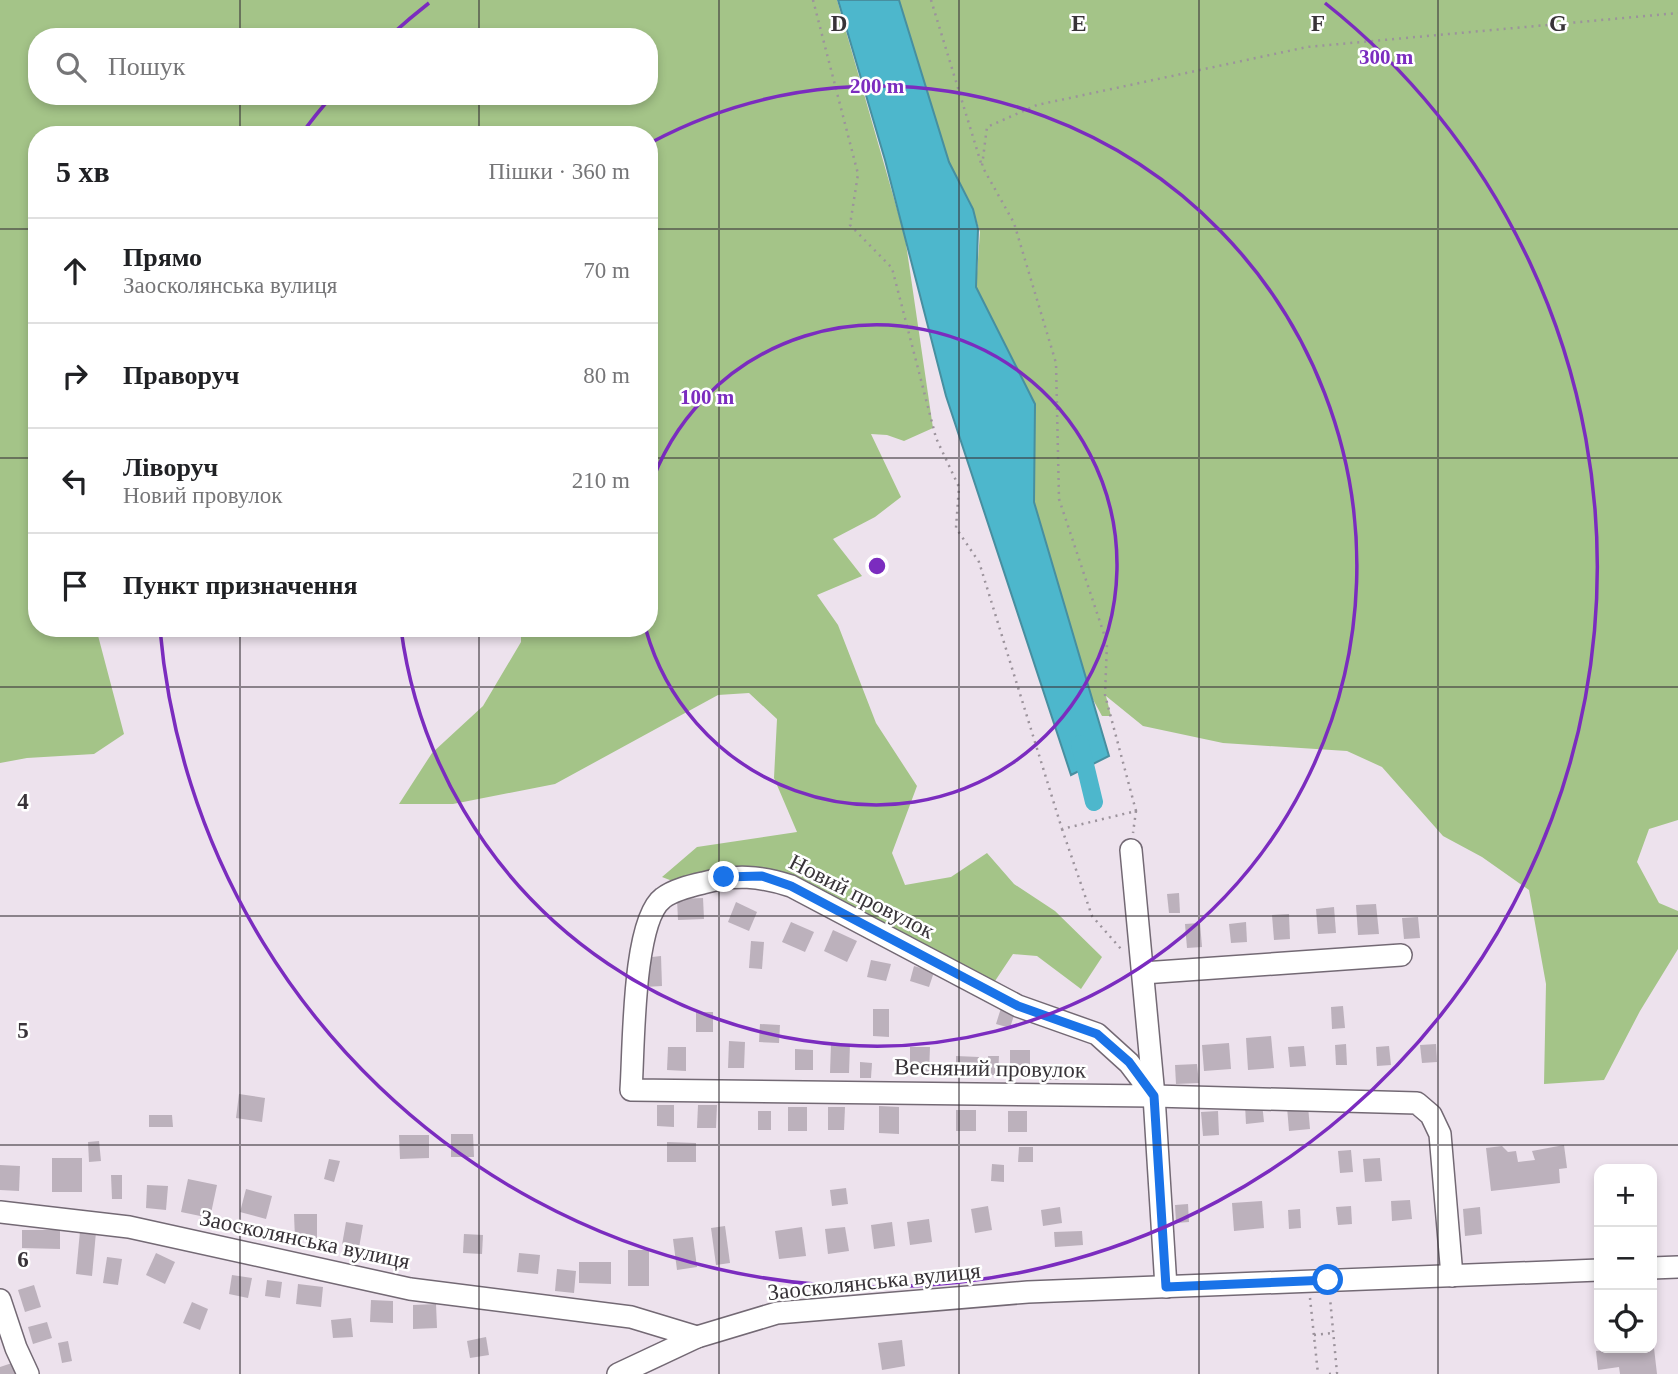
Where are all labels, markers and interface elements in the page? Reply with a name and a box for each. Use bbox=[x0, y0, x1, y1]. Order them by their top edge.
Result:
text: D bbox=[831, 11, 847, 36]
text: E bbox=[1071, 11, 1087, 36]
text: F bbox=[1311, 11, 1325, 36]
text: G bbox=[1549, 11, 1567, 36]
search box bbox=[28, 28, 658, 105]
text: 300 m bbox=[1359, 45, 1414, 69]
icon: search bbox=[52, 48, 90, 86]
text: Пошук bbox=[108, 52, 185, 81]
text: 200 m bbox=[850, 74, 905, 98]
text: 5 хв bbox=[56, 155, 110, 188]
text: Пішки · 360 m bbox=[489, 159, 630, 184]
text: Прямо bbox=[123, 243, 202, 272]
icon: ahead bbox=[56, 252, 94, 290]
text: 70 m bbox=[583, 258, 630, 283]
text: Заосколянська вулиця bbox=[123, 273, 337, 298]
icon: right bbox=[56, 357, 94, 395]
text: Праворуч bbox=[123, 361, 239, 390]
text: 80 m bbox=[583, 363, 630, 388]
text: 100 m bbox=[680, 385, 735, 409]
text: Ліворуч bbox=[123, 453, 218, 482]
icon: left bbox=[56, 462, 94, 500]
text: 210 m bbox=[572, 468, 630, 493]
text: Новий провулок bbox=[123, 483, 282, 508]
centre of rings bbox=[865, 554, 889, 578]
icon: arrive bbox=[56, 567, 94, 605]
text: Пункт призначення bbox=[123, 571, 358, 600]
text: 4 bbox=[17, 789, 29, 814]
street label: Новий провулок bbox=[785, 849, 939, 944]
route end bbox=[708, 861, 739, 892]
text: 5 bbox=[17, 1018, 29, 1043]
street label: Весняний провулок bbox=[894, 1054, 1087, 1083]
map controls bbox=[1594, 1164, 1657, 1353]
button: + bbox=[1594, 1164, 1657, 1227]
street label: Заосколянська вулиця bbox=[197, 1205, 413, 1274]
button: − bbox=[1594, 1227, 1657, 1290]
text: 6 bbox=[17, 1247, 29, 1272]
street label: Заосколянська вулиця bbox=[766, 1258, 982, 1305]
route start bbox=[1312, 1264, 1343, 1295]
button: locate bbox=[1594, 1290, 1657, 1353]

